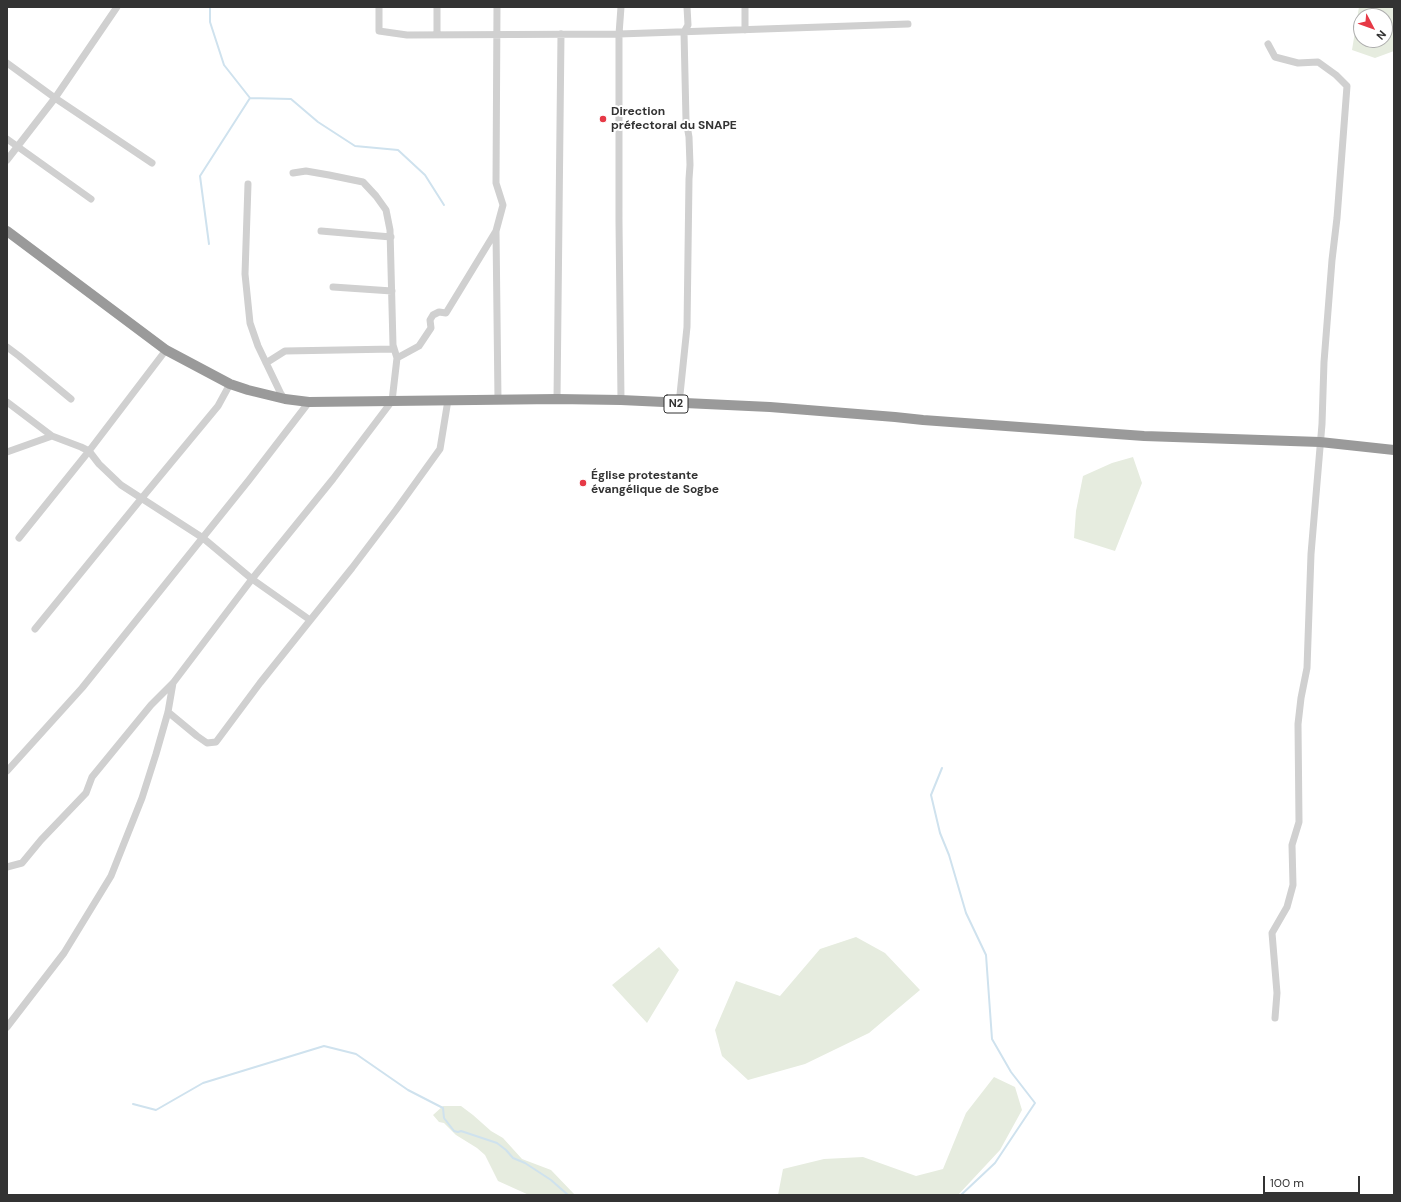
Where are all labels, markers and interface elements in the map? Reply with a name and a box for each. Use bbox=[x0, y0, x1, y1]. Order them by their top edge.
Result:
north arrow bbox=[1353, 8, 1393, 48]
text: N bbox=[1373, 28, 1389, 43]
place label: Direction préfectoral du SNAPE bbox=[611, 105, 737, 133]
marker: Direction préfectoral du SNAPE bbox=[598, 114, 608, 124]
road number: N2 bbox=[664, 395, 688, 413]
place label: Église protestante évangélique de Sogbe bbox=[591, 469, 719, 497]
marker: Église protestante évangélique de Sogbe bbox=[578, 478, 588, 488]
scale bar bbox=[1265, 1168, 1362, 1194]
text: 100 m bbox=[1270, 1175, 1304, 1191]

